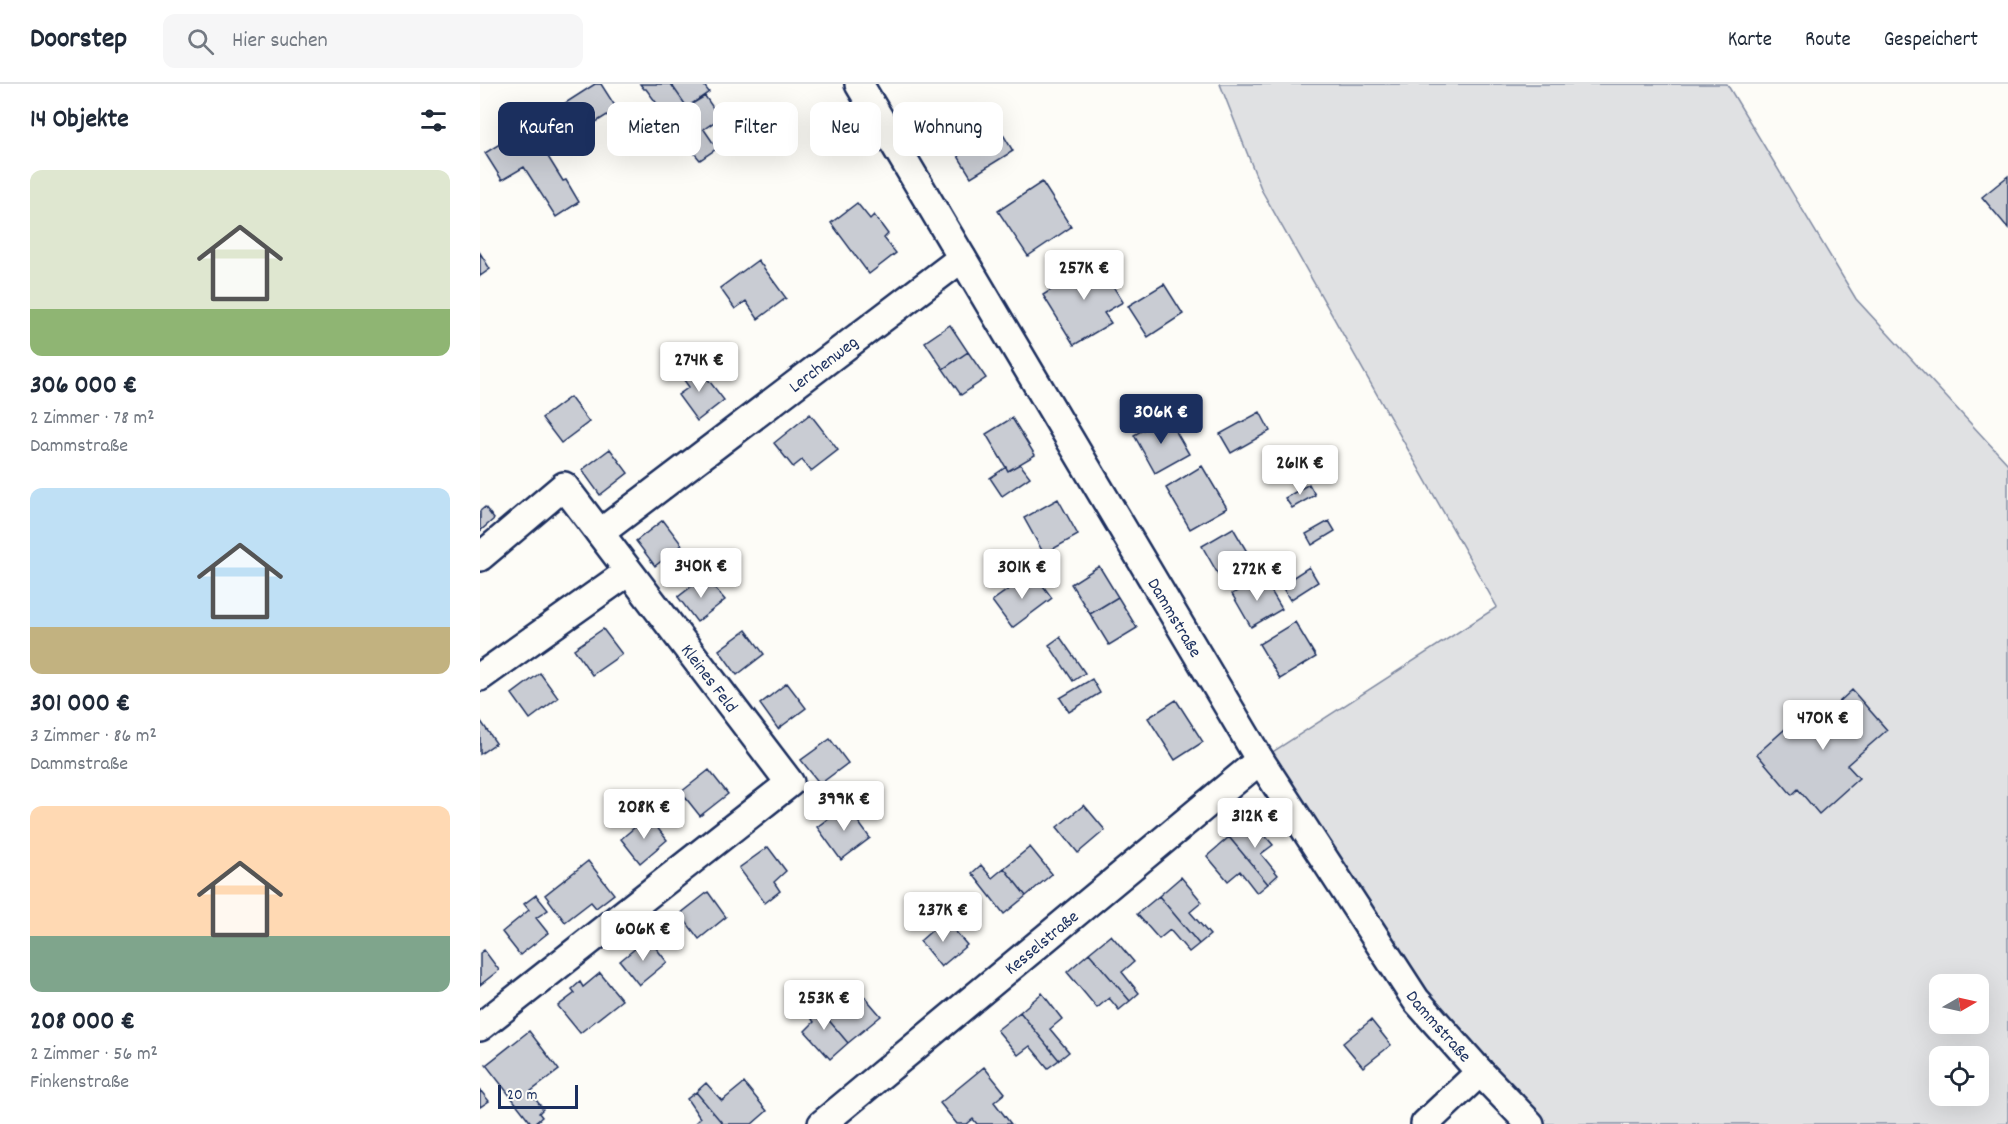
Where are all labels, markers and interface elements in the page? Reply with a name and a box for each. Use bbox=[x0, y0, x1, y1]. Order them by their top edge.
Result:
search box bbox=[163, 14, 583, 68]
text: Doorstep bbox=[30, 21, 127, 61]
icon: search bbox=[184, 25, 217, 58]
text: Hier suchen bbox=[232, 26, 328, 57]
text: Karte bbox=[1728, 26, 1772, 56]
text: Route bbox=[1805, 26, 1851, 56]
text: Gespeichert bbox=[1884, 26, 1978, 56]
text: 14 Objekte bbox=[30, 102, 129, 139]
chip: Kaufen bbox=[498, 102, 595, 156]
chip: Mieten bbox=[607, 102, 701, 156]
chip: Filter bbox=[713, 102, 798, 156]
chip: Neu bbox=[810, 102, 881, 156]
chip: Wohnung bbox=[893, 102, 1003, 156]
icon: filters bbox=[417, 104, 450, 137]
icon: home bbox=[186, 209, 294, 317]
pin: 257K € bbox=[1035, 250, 1133, 301]
text: 257K € bbox=[1059, 255, 1109, 283]
street label: Lerchenweg bbox=[785, 331, 864, 400]
pin: 274K € bbox=[650, 342, 748, 393]
text: 274K € bbox=[674, 347, 724, 375]
text: 306 000 € bbox=[30, 368, 137, 405]
pin: 306K € bbox=[1112, 394, 1210, 445]
text: 306K € bbox=[1134, 399, 1188, 427]
text: 2 Zimmer · 78 m² bbox=[30, 405, 155, 433]
text: Dammstraße bbox=[30, 433, 128, 461]
pin: 261K € bbox=[1251, 445, 1349, 496]
text: 261K € bbox=[1276, 450, 1324, 478]
icon: home bbox=[186, 527, 294, 635]
pin: 340K € bbox=[652, 548, 750, 599]
pin: 301K € bbox=[973, 549, 1071, 600]
pin: 272K € bbox=[1208, 551, 1306, 602]
text: 340K € bbox=[674, 553, 728, 581]
text: 301K € bbox=[997, 554, 1047, 582]
text: 272K € bbox=[1232, 556, 1282, 584]
street label: Dammstraße bbox=[1140, 574, 1206, 663]
street label: Kleines Feld bbox=[674, 640, 742, 719]
text: 301 000 € bbox=[30, 686, 130, 723]
pin: 470K € bbox=[1774, 700, 1872, 751]
text: 470K € bbox=[1797, 705, 1849, 733]
text: 3 Zimmer · 86 m² bbox=[30, 723, 157, 751]
text: Dammstraße bbox=[30, 751, 128, 779]
pin: 399K € bbox=[795, 781, 893, 832]
text: 399K € bbox=[818, 786, 870, 814]
pin: 208K € bbox=[595, 789, 693, 840]
text: 208K € bbox=[618, 794, 670, 822]
pin: 312K € bbox=[1206, 798, 1304, 849]
text: 312K € bbox=[1232, 803, 1278, 831]
icon: home bbox=[186, 845, 294, 953]
pin: 237K € bbox=[894, 892, 992, 943]
text: 237K € bbox=[918, 897, 968, 925]
street label: Kesselstraße bbox=[1000, 906, 1085, 982]
pin: 606K € bbox=[594, 911, 692, 962]
text: 606K € bbox=[615, 916, 671, 944]
north arrow bbox=[1929, 974, 1989, 1034]
map controls bbox=[1929, 974, 1989, 1106]
pin: 253K € bbox=[775, 980, 873, 1031]
text: 253K € bbox=[798, 985, 850, 1013]
street label: Dammstraße bbox=[1398, 987, 1476, 1069]
text: 208 000 € bbox=[30, 1004, 135, 1041]
text: 2 Zimmer · 56 m² bbox=[30, 1041, 158, 1069]
button: locate bbox=[1929, 1046, 1989, 1106]
text: Finkenstraße bbox=[30, 1069, 129, 1097]
scale bar bbox=[498, 1082, 578, 1110]
text: 20 m bbox=[507, 1084, 537, 1107]

